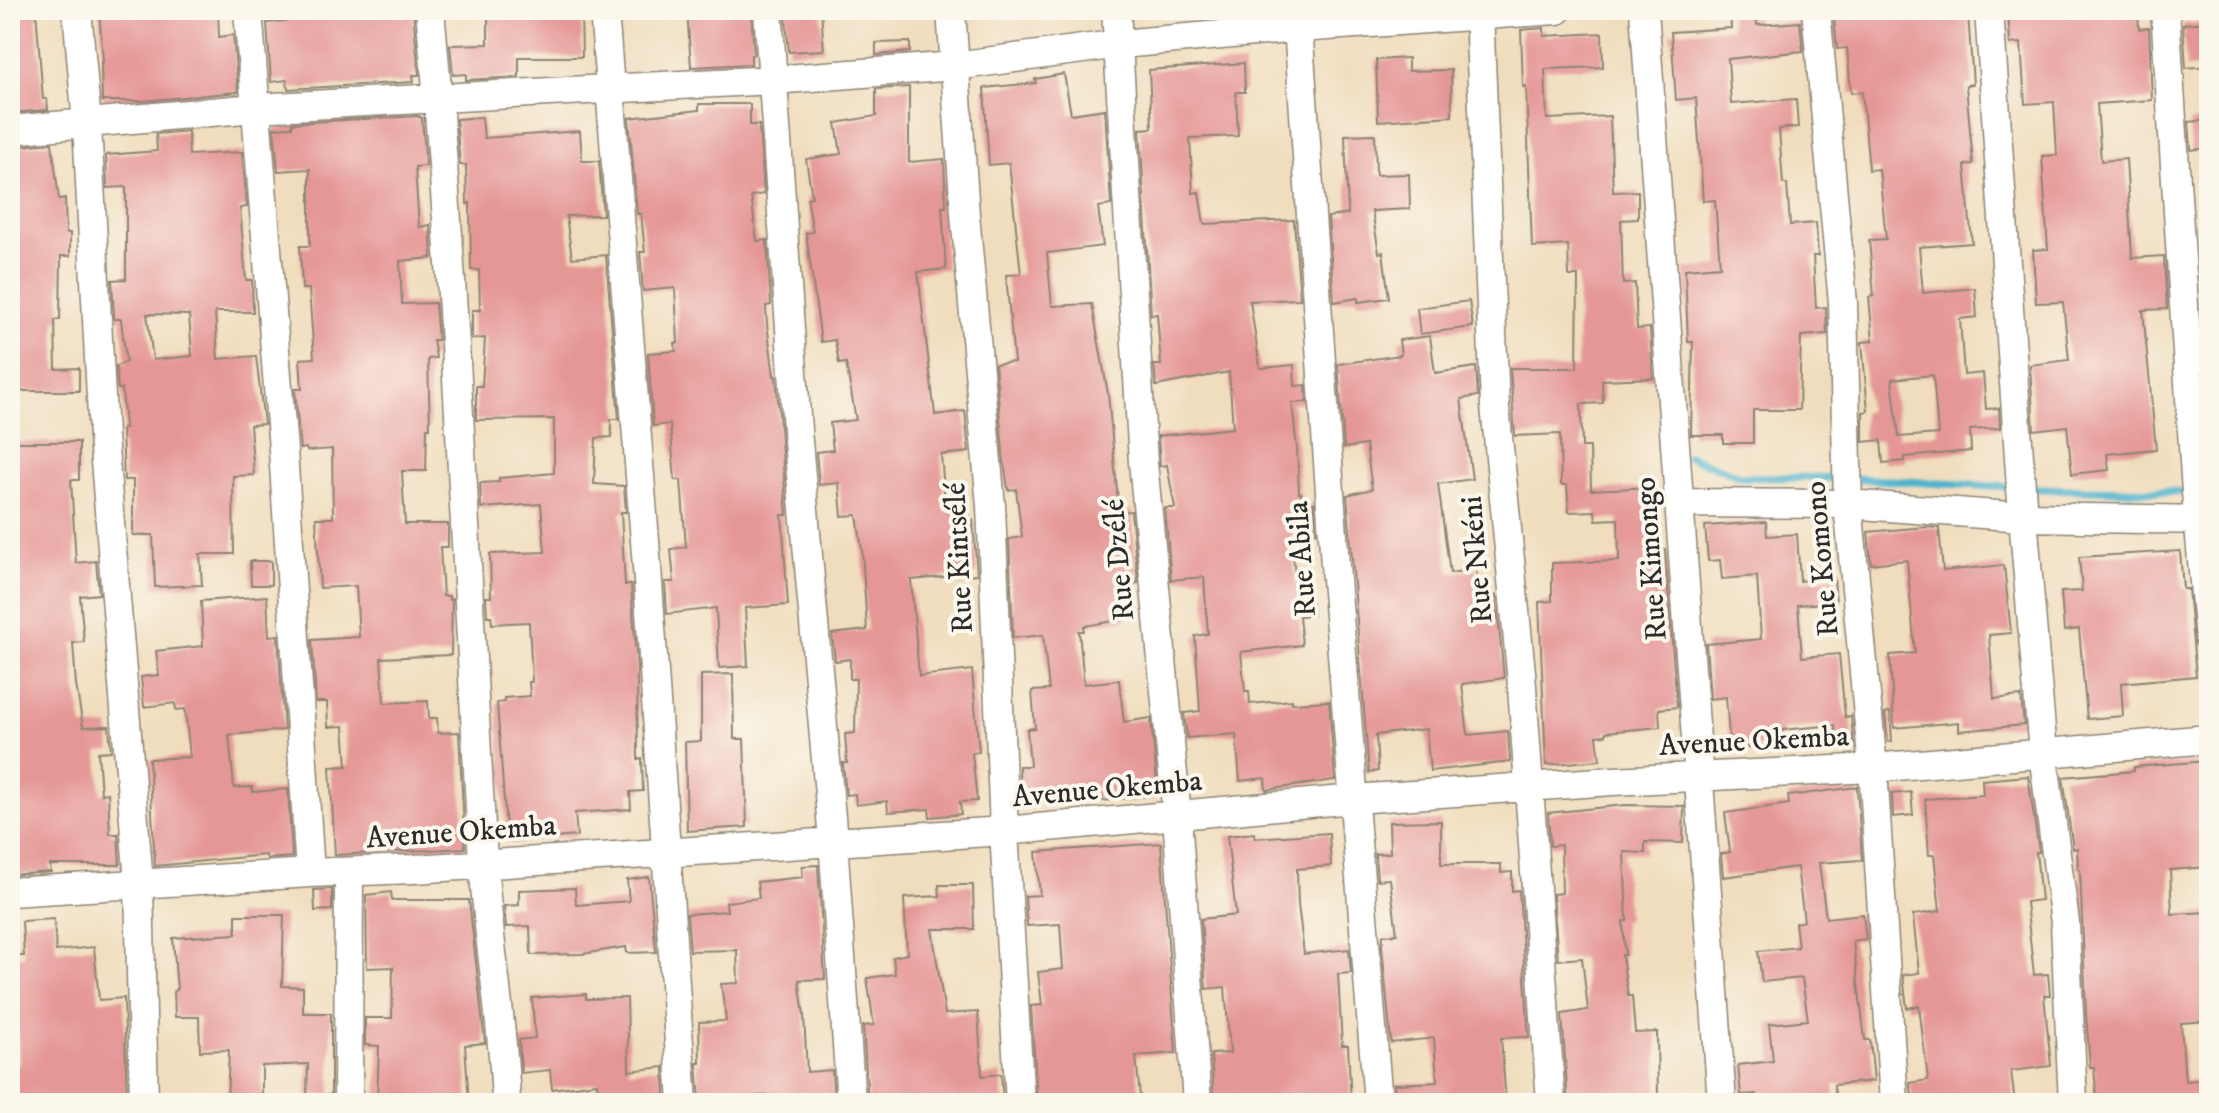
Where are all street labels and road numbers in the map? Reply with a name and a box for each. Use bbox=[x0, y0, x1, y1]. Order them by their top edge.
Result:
street label: Rue Kimongo bbox=[1627, 476, 1676, 642]
street label: Rue Komono bbox=[1797, 480, 1848, 638]
street label: Rue Kintsélé bbox=[937, 481, 982, 634]
street label: Rue Nkéni bbox=[1453, 494, 1502, 625]
street label: Rue Dzélé bbox=[1096, 497, 1143, 622]
street label: Rue Abila bbox=[1280, 500, 1325, 618]
street label: Avenue Okemba bbox=[1658, 718, 1850, 765]
street label: Avenue Okemba bbox=[1011, 763, 1204, 816]
street label: Avenue Okemba bbox=[365, 807, 558, 858]

